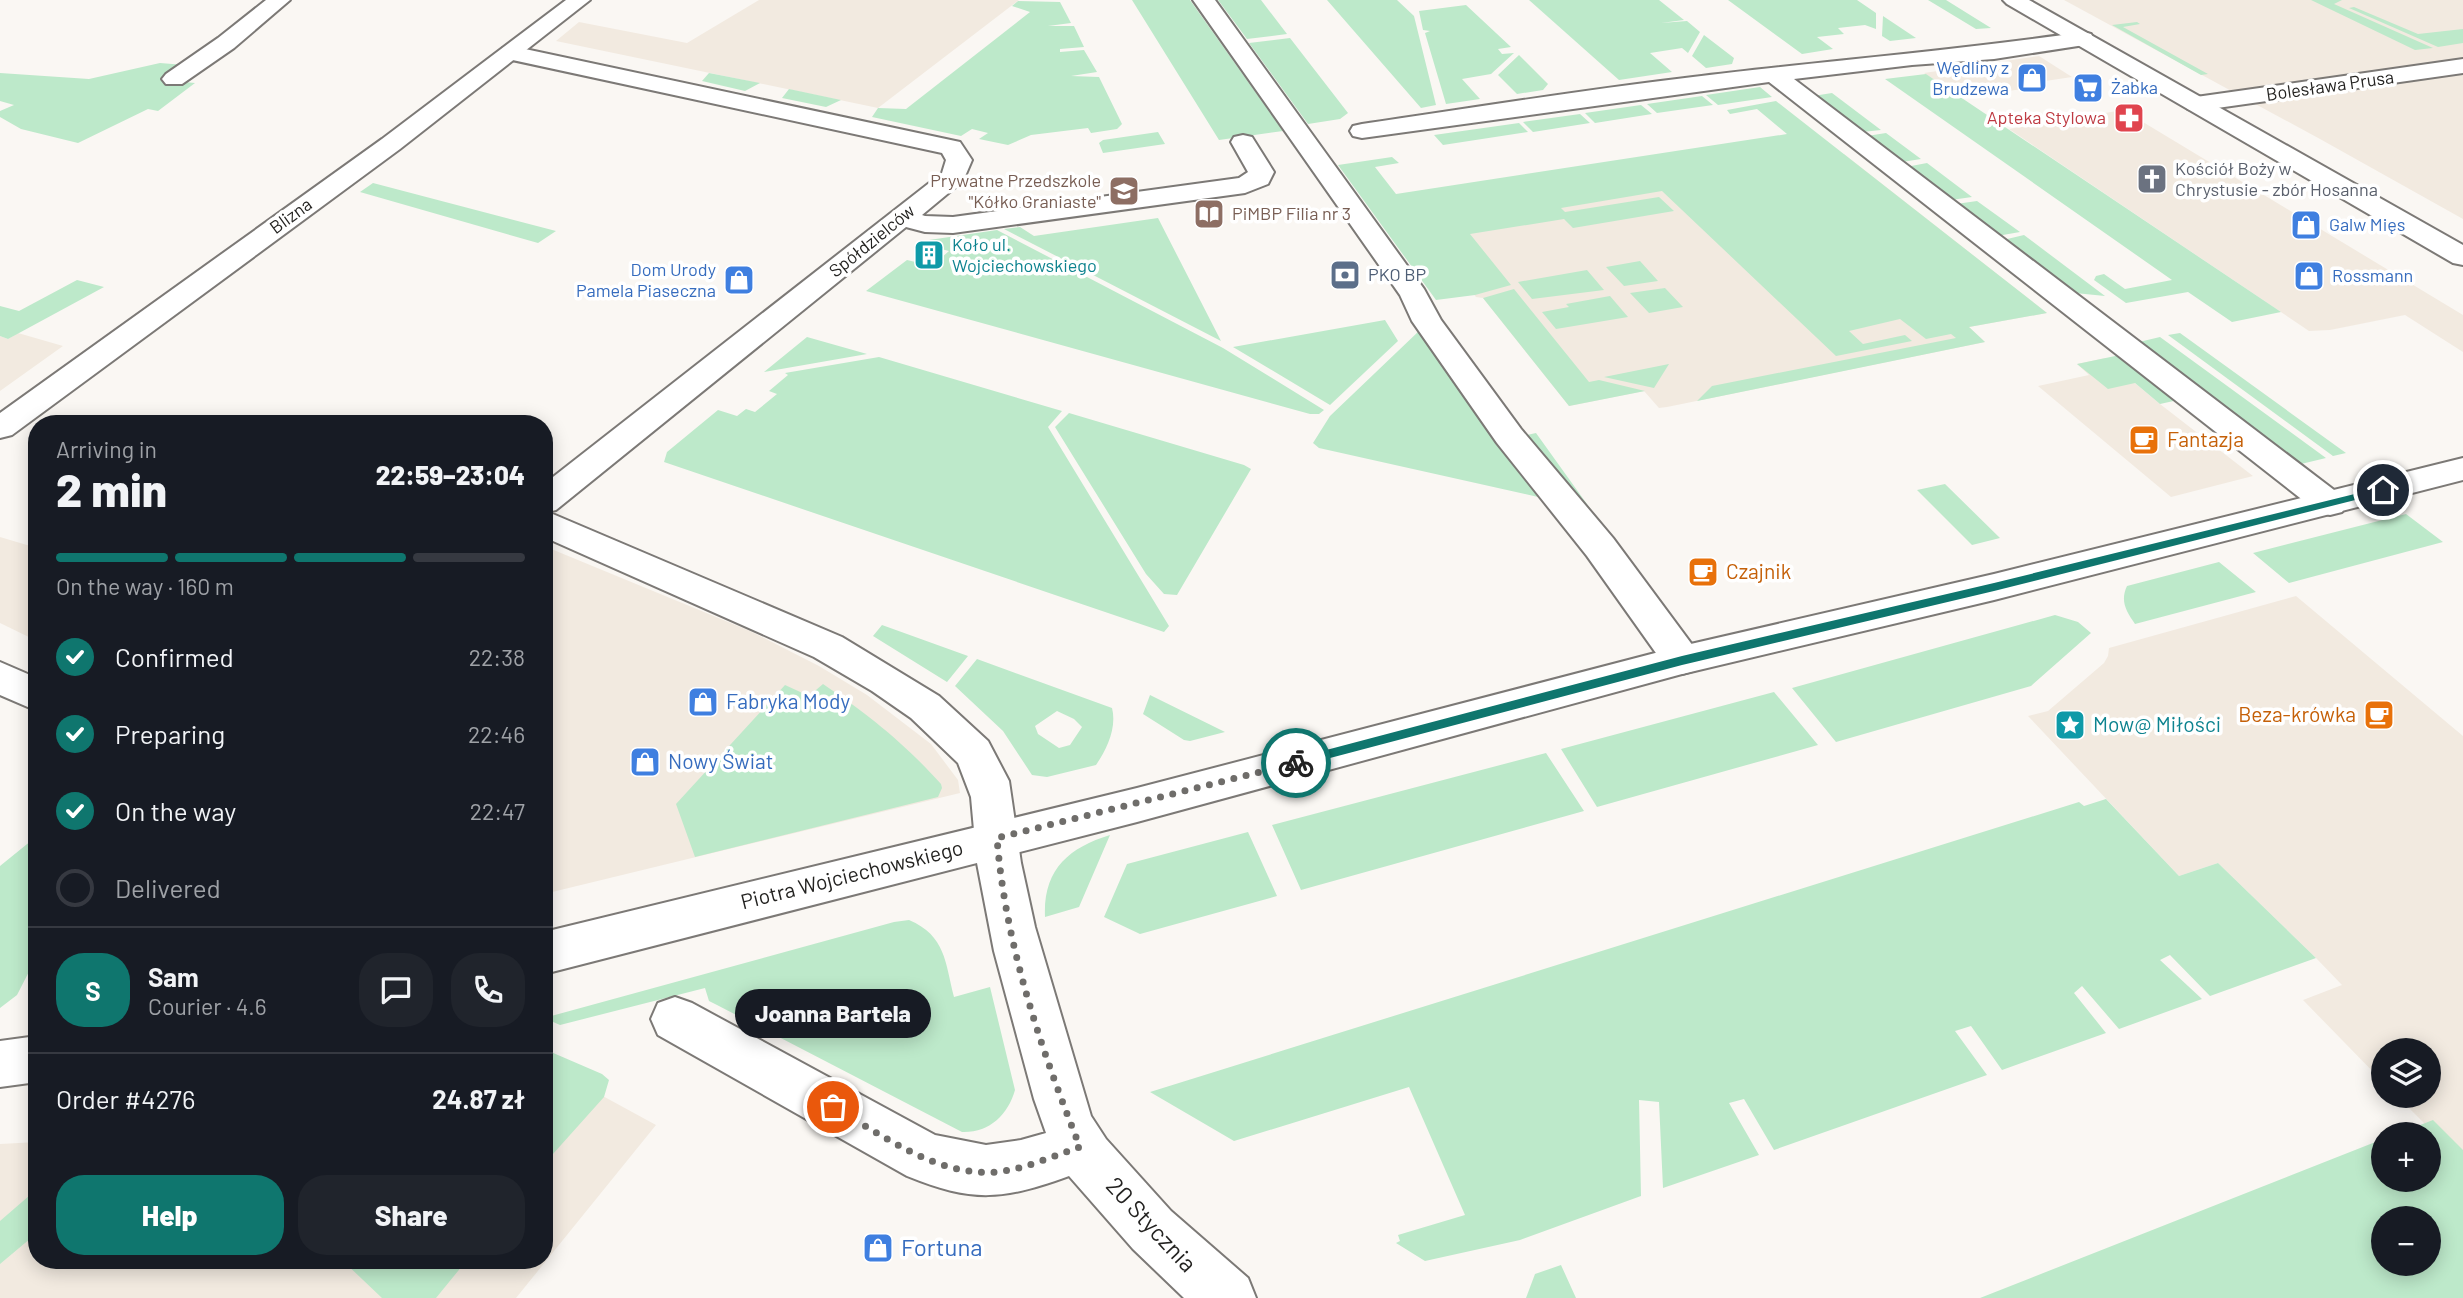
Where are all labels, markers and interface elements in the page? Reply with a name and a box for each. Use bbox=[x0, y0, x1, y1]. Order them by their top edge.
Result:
place label: Wędliny z Brudzewa bbox=[1932, 56, 2009, 99]
shop icon: Wędliny z Brudzewa bbox=[2015, 61, 2049, 95]
street label: Bolesława Prusa bbox=[2265, 65, 2395, 105]
supermarket icon: Żabka bbox=[2071, 71, 2105, 105]
place label: Żabka bbox=[2111, 76, 2158, 98]
pharmacy icon: Apteka Stylowa bbox=[2112, 101, 2146, 135]
place label: Apteka Stylowa bbox=[1987, 106, 2106, 128]
place label: Kościół Boży w Chrystusie - zbór Hosanna bbox=[2175, 157, 2378, 200]
church icon: Kościół Boży w Chrystusie - zbór Hosanna bbox=[2135, 162, 2169, 196]
place label: Prywatne Przedszkole "Kółko Graniaste" bbox=[930, 169, 1101, 212]
school or university icon: Prywatne Przedszkole "Kółko Graniaste" bbox=[1107, 174, 1141, 208]
street label: Blizna bbox=[265, 192, 316, 238]
library icon: PiMBP Filia nr 3 bbox=[1192, 197, 1226, 231]
street label: Spółdzielców bbox=[824, 199, 919, 281]
place label: PiMBP Filia nr 3 bbox=[1232, 202, 1351, 224]
shop icon: Galw Mięs bbox=[2289, 208, 2323, 242]
place label: Galw Mięs bbox=[2329, 213, 2405, 235]
place label: Koło ul. Wojciechowskiego bbox=[952, 233, 1097, 276]
building icon: Koło ul. Wojciechowskiego bbox=[912, 238, 946, 272]
place label: Dom Urody Pamela Piaseczna bbox=[576, 258, 716, 301]
bank icon: PKO BP bbox=[1328, 258, 1362, 292]
shop icon: Rossmann bbox=[2292, 259, 2326, 293]
shop icon: Dom Urody Pamela Piaseczna bbox=[722, 263, 756, 297]
place label: PKO BP bbox=[1368, 263, 1426, 285]
place label: Rossmann bbox=[2332, 264, 2413, 286]
cafe icon: Fantazja bbox=[2127, 423, 2161, 457]
place label: Fantazja bbox=[2167, 426, 2244, 451]
text: Arriving in bbox=[56, 435, 157, 463]
text: 22:59–23:04 bbox=[376, 459, 525, 490]
pin bbox=[2353, 460, 2413, 520]
text: 2 min bbox=[56, 461, 167, 516]
icon: home bbox=[2364, 471, 2402, 509]
cafe icon: Czajnik bbox=[1686, 555, 1720, 589]
place label: Czajnik bbox=[1726, 558, 1791, 583]
text: On the way · 160 m bbox=[56, 572, 234, 600]
icon: check bbox=[56, 638, 94, 676]
text: Confirmed bbox=[115, 641, 234, 672]
text: 22:38 bbox=[469, 643, 525, 671]
shop icon: Fabryka Mody bbox=[686, 685, 720, 719]
place label: Fabryka Mody bbox=[726, 688, 851, 713]
cafe icon: Beza-krówka bbox=[2362, 698, 2396, 732]
place label: Beza-krówka bbox=[2238, 701, 2356, 726]
place icon: Mow@ Miłości bbox=[2053, 708, 2087, 742]
place label: Mow@ Miłości bbox=[2093, 711, 2221, 736]
icon: check bbox=[56, 715, 94, 753]
text: Preparing bbox=[115, 718, 225, 749]
text: 22:46 bbox=[468, 720, 525, 748]
courier bbox=[1261, 728, 1331, 798]
icon: bike bbox=[1277, 744, 1315, 782]
shop icon: Nowy Świat bbox=[628, 745, 662, 779]
place label: Nowy Świat bbox=[668, 748, 773, 773]
icon: check bbox=[56, 792, 94, 830]
text: On the way bbox=[115, 795, 236, 826]
text: 22:47 bbox=[470, 797, 525, 825]
street label: Piotra Wojciechowskiego bbox=[738, 834, 965, 913]
text: Delivered bbox=[115, 872, 221, 903]
button: chat bbox=[359, 953, 433, 1027]
button: phone bbox=[451, 953, 525, 1027]
text: Sam bbox=[148, 961, 199, 992]
text: S bbox=[85, 975, 101, 1006]
callout: Joanna Bartela bbox=[735, 988, 931, 1037]
text: Courier · 4.6 bbox=[148, 992, 267, 1020]
text: Joanna Bartela bbox=[755, 999, 911, 1027]
map controls bbox=[2371, 1038, 2441, 1276]
button: layers bbox=[2371, 1038, 2441, 1108]
pin bbox=[803, 1077, 863, 1137]
text: Order #4276 bbox=[56, 1083, 195, 1114]
text: 24.87 zł bbox=[432, 1083, 525, 1114]
icon: bag bbox=[814, 1088, 852, 1126]
button: + bbox=[2371, 1122, 2441, 1192]
street label: 20 Stycznia bbox=[1101, 1171, 1203, 1277]
button: Help bbox=[56, 1175, 284, 1255]
button: Share bbox=[298, 1175, 525, 1255]
button: − bbox=[2371, 1206, 2441, 1276]
shop icon: Fortuna bbox=[861, 1231, 895, 1265]
place label: Fortuna bbox=[901, 1232, 983, 1261]

